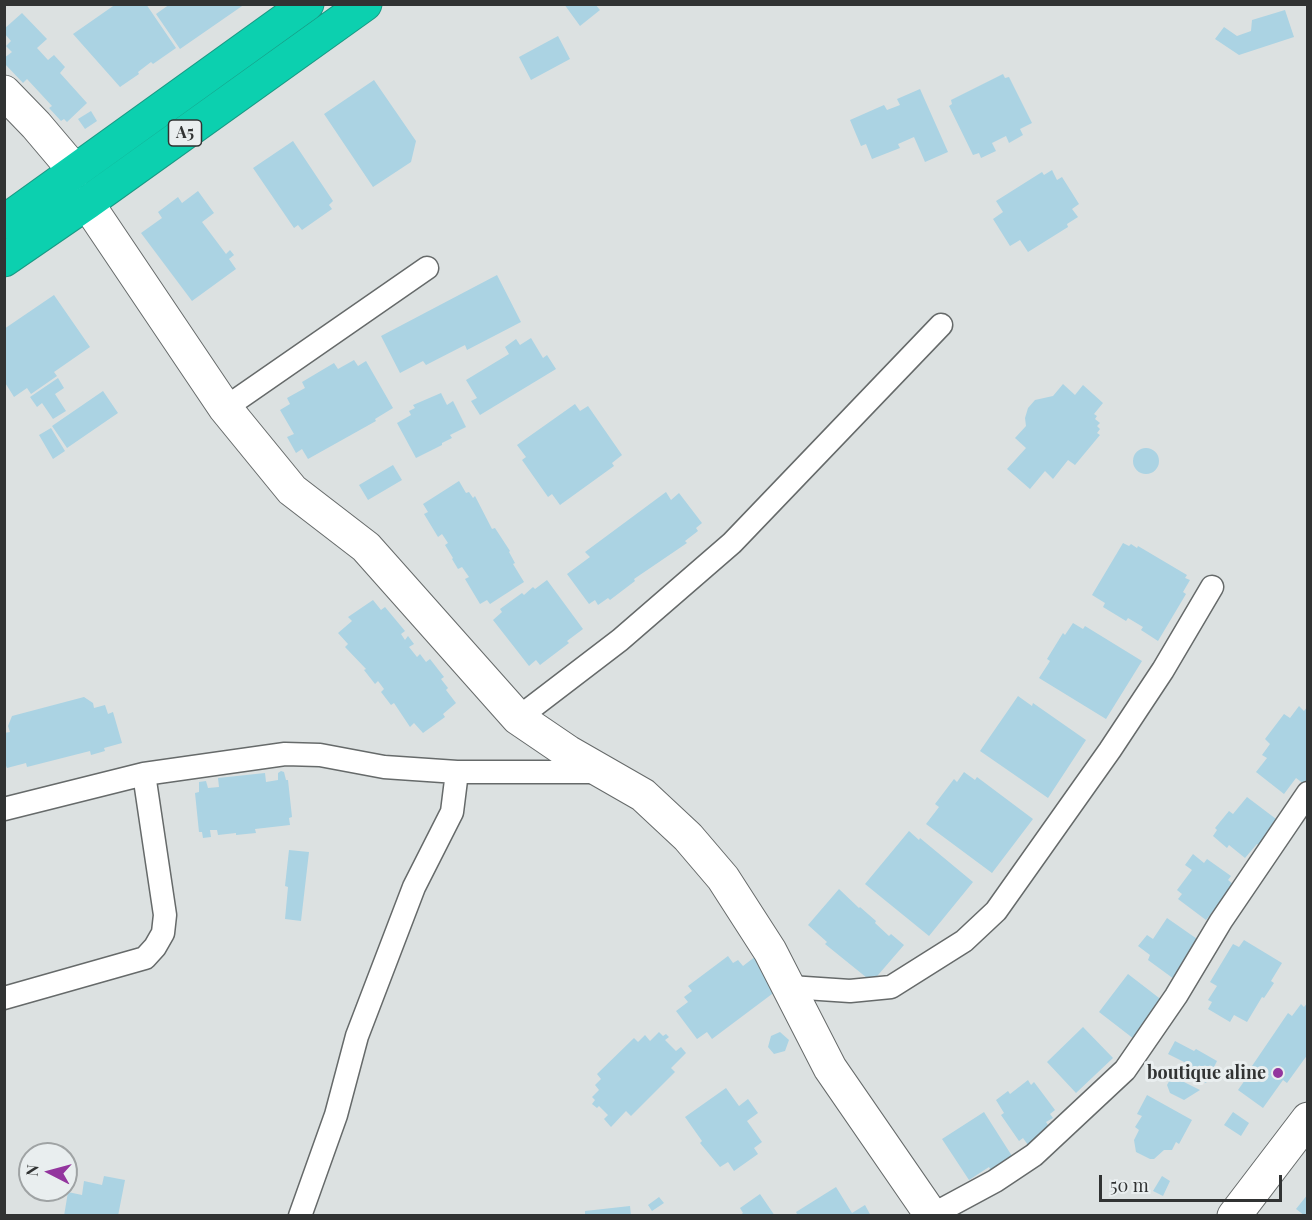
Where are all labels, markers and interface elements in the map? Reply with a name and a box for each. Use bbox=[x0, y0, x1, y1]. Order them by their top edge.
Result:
road number: A5 bbox=[168, 120, 201, 146]
place label: boutique aline bbox=[1147, 1062, 1266, 1084]
marker: boutique aline bbox=[1271, 1066, 1285, 1080]
north arrow bbox=[18, 1142, 78, 1202]
text: N bbox=[21, 1163, 43, 1177]
scale bar bbox=[1102, 1163, 1285, 1201]
text: 50 m bbox=[1110, 1173, 1149, 1197]

